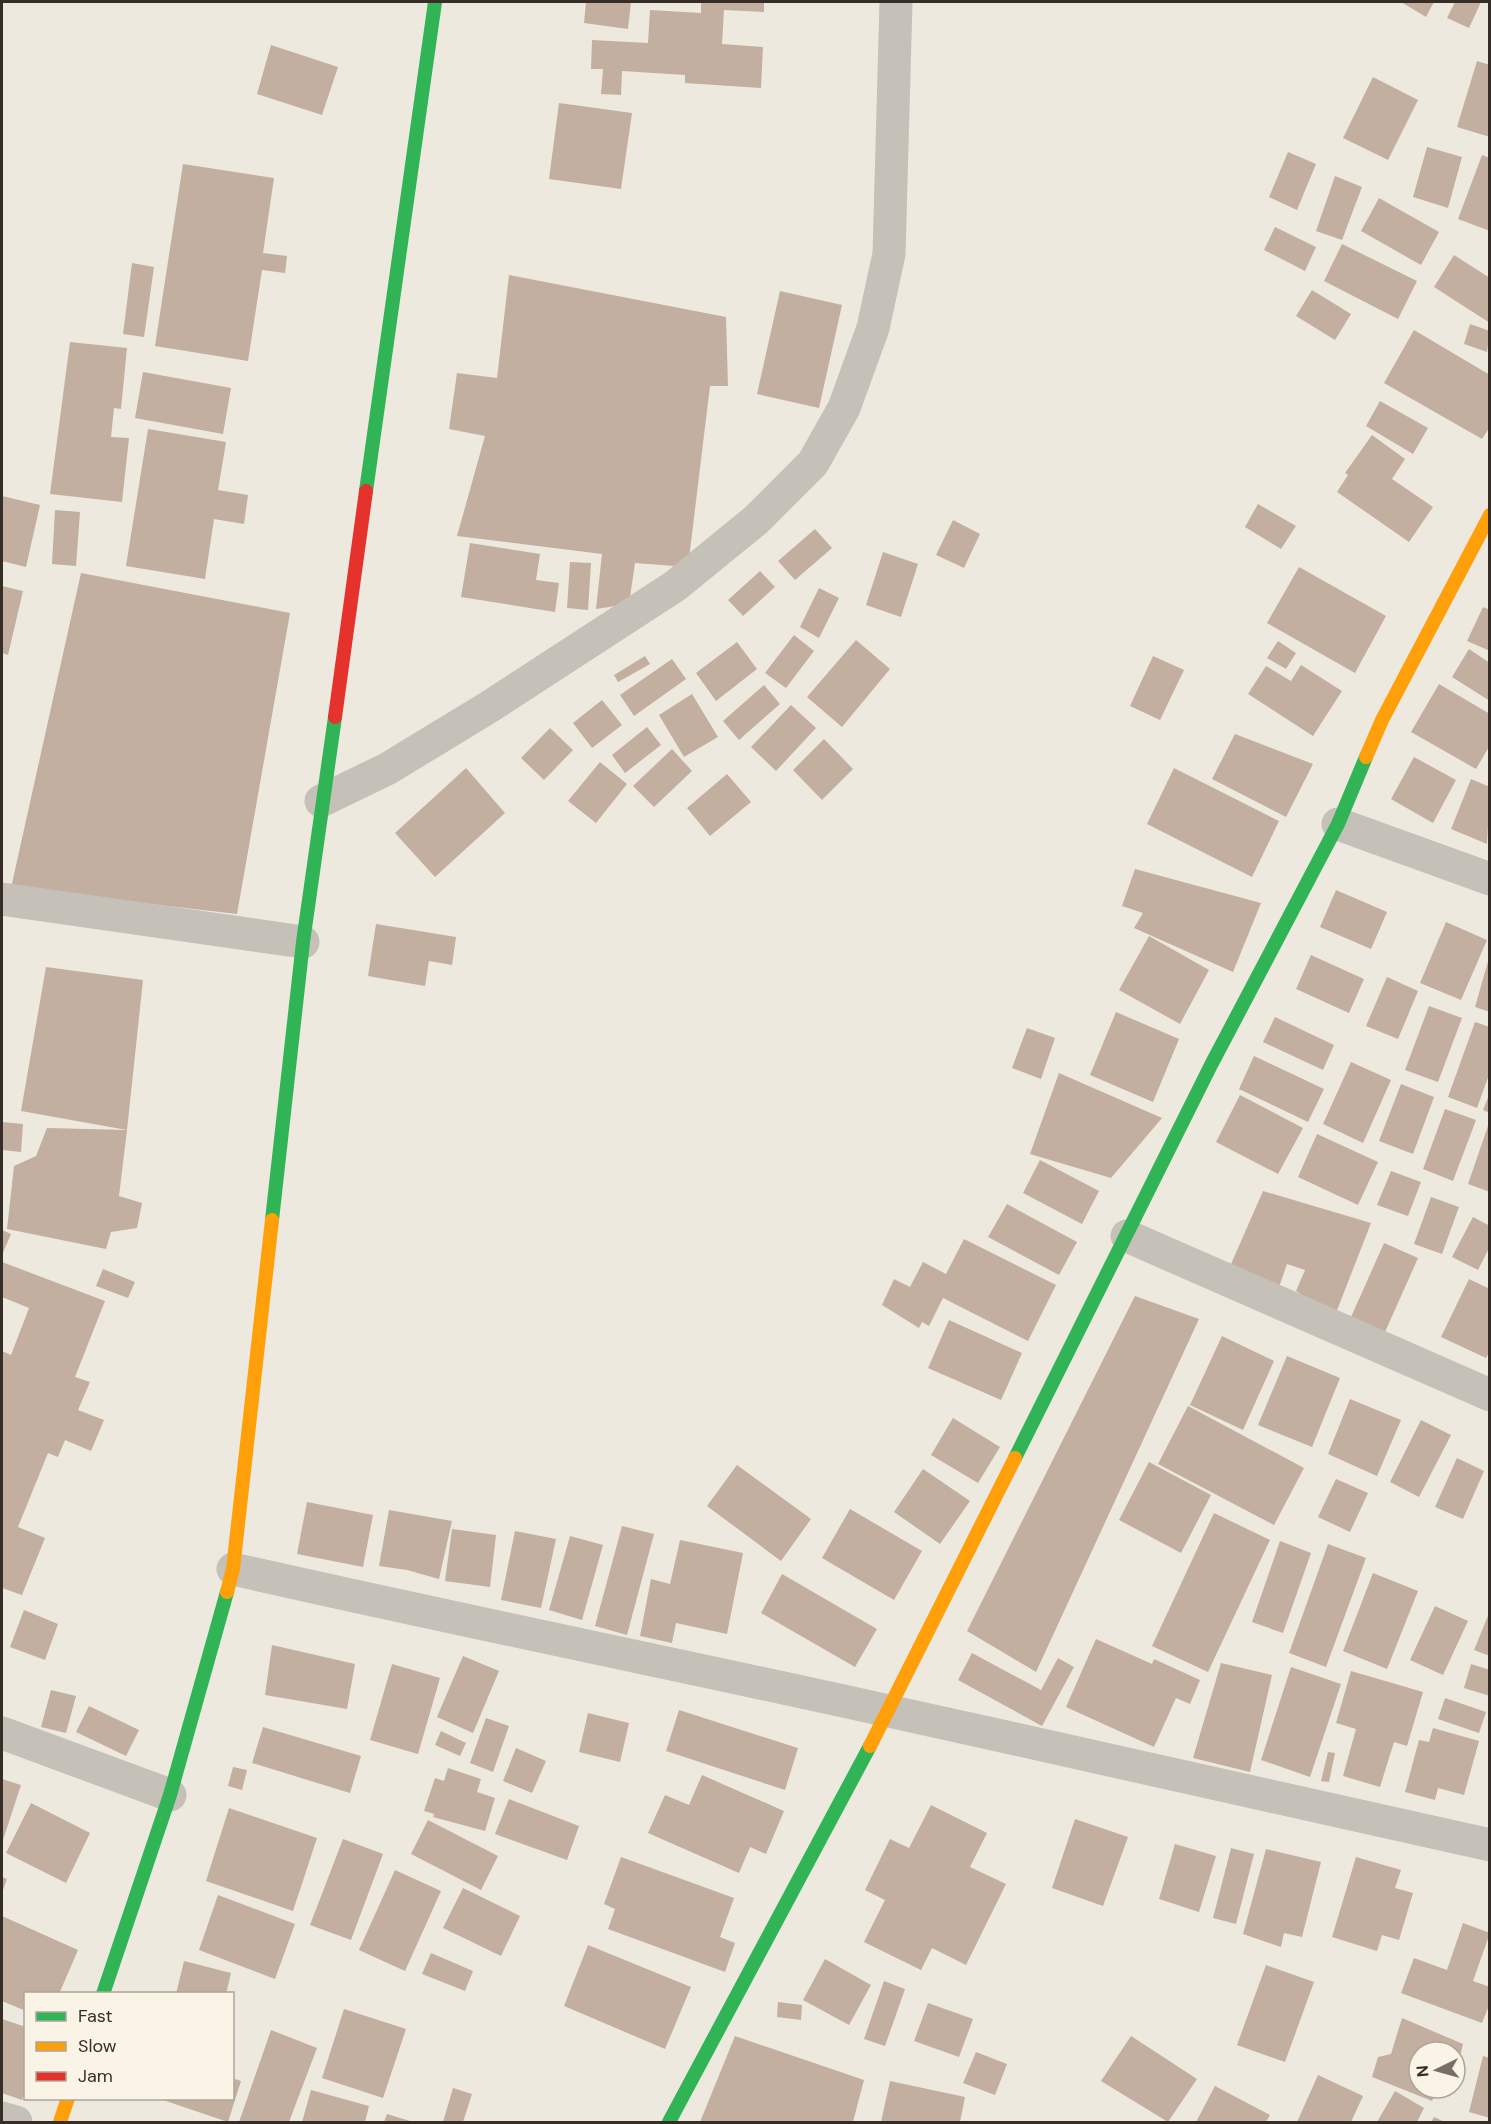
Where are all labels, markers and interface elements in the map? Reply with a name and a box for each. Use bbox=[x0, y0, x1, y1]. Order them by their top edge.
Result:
legend bbox=[24, 1992, 234, 2100]
text: Fast bbox=[78, 2004, 113, 2028]
text: Slow bbox=[78, 2034, 117, 2058]
north arrow bbox=[1407, 2040, 1467, 2100]
text: Jam bbox=[78, 2064, 113, 2088]
text: N bbox=[1412, 2065, 1434, 2078]

